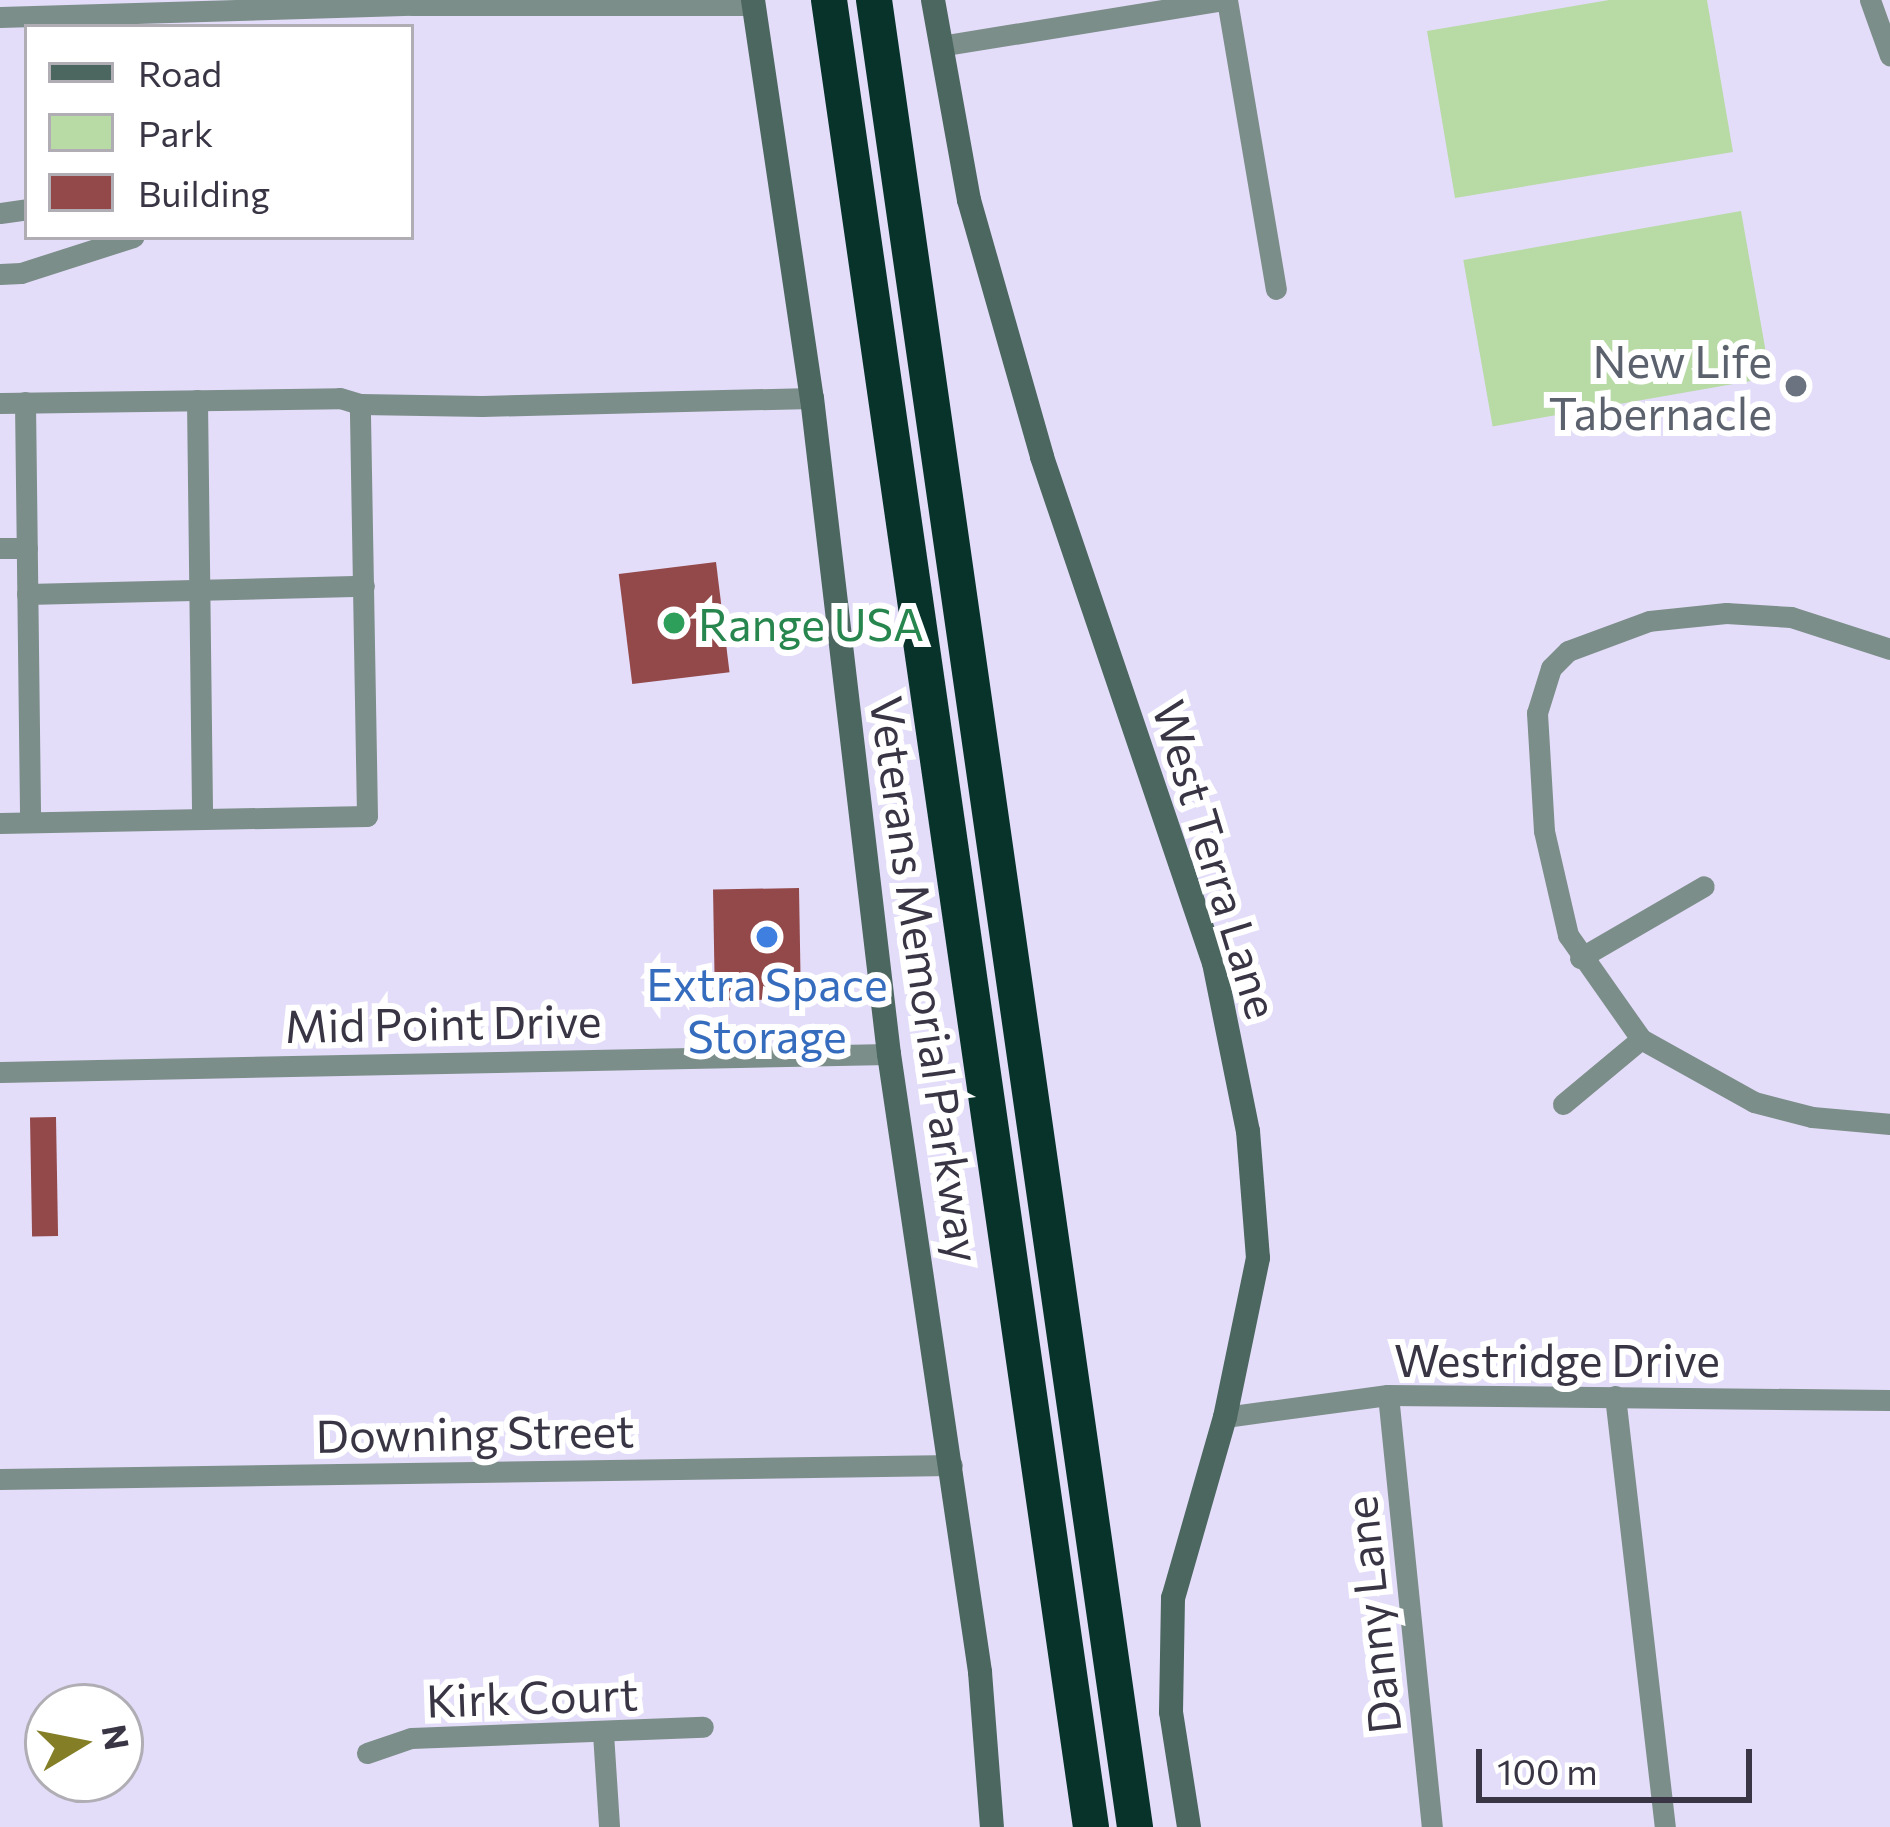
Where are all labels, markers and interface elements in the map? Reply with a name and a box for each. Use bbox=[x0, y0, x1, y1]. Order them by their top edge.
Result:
legend bbox=[24, 24, 414, 240]
text: Road bbox=[138, 50, 222, 94]
text: Park bbox=[138, 110, 213, 154]
text: Building bbox=[138, 170, 270, 214]
place label: New Life Tabernacle bbox=[1548, 333, 1772, 439]
marker: New Life Tabernacle bbox=[1783, 373, 1809, 399]
place label: Range USA bbox=[698, 596, 924, 650]
marker: Range USA bbox=[661, 610, 687, 636]
street label: Veterans Memorial Parkway bbox=[861, 693, 993, 1265]
street label: West Terra Lane bbox=[1143, 694, 1291, 1024]
marker: Extra Space Storage bbox=[754, 924, 780, 950]
place label: Extra Space Storage bbox=[646, 956, 888, 1062]
street label: Mid Point Drive bbox=[284, 992, 602, 1052]
street label: Westridge Drive bbox=[1394, 1332, 1720, 1386]
street label: Downing Street bbox=[315, 1402, 635, 1462]
street label: Danny Lane bbox=[1332, 1494, 1410, 1736]
street label: Kirk Court bbox=[425, 1665, 639, 1727]
north arrow bbox=[24, 1683, 144, 1803]
text: N bbox=[95, 1721, 139, 1753]
scale bar bbox=[1482, 1725, 1758, 1799]
text: 100 m bbox=[1497, 1748, 1598, 1792]

